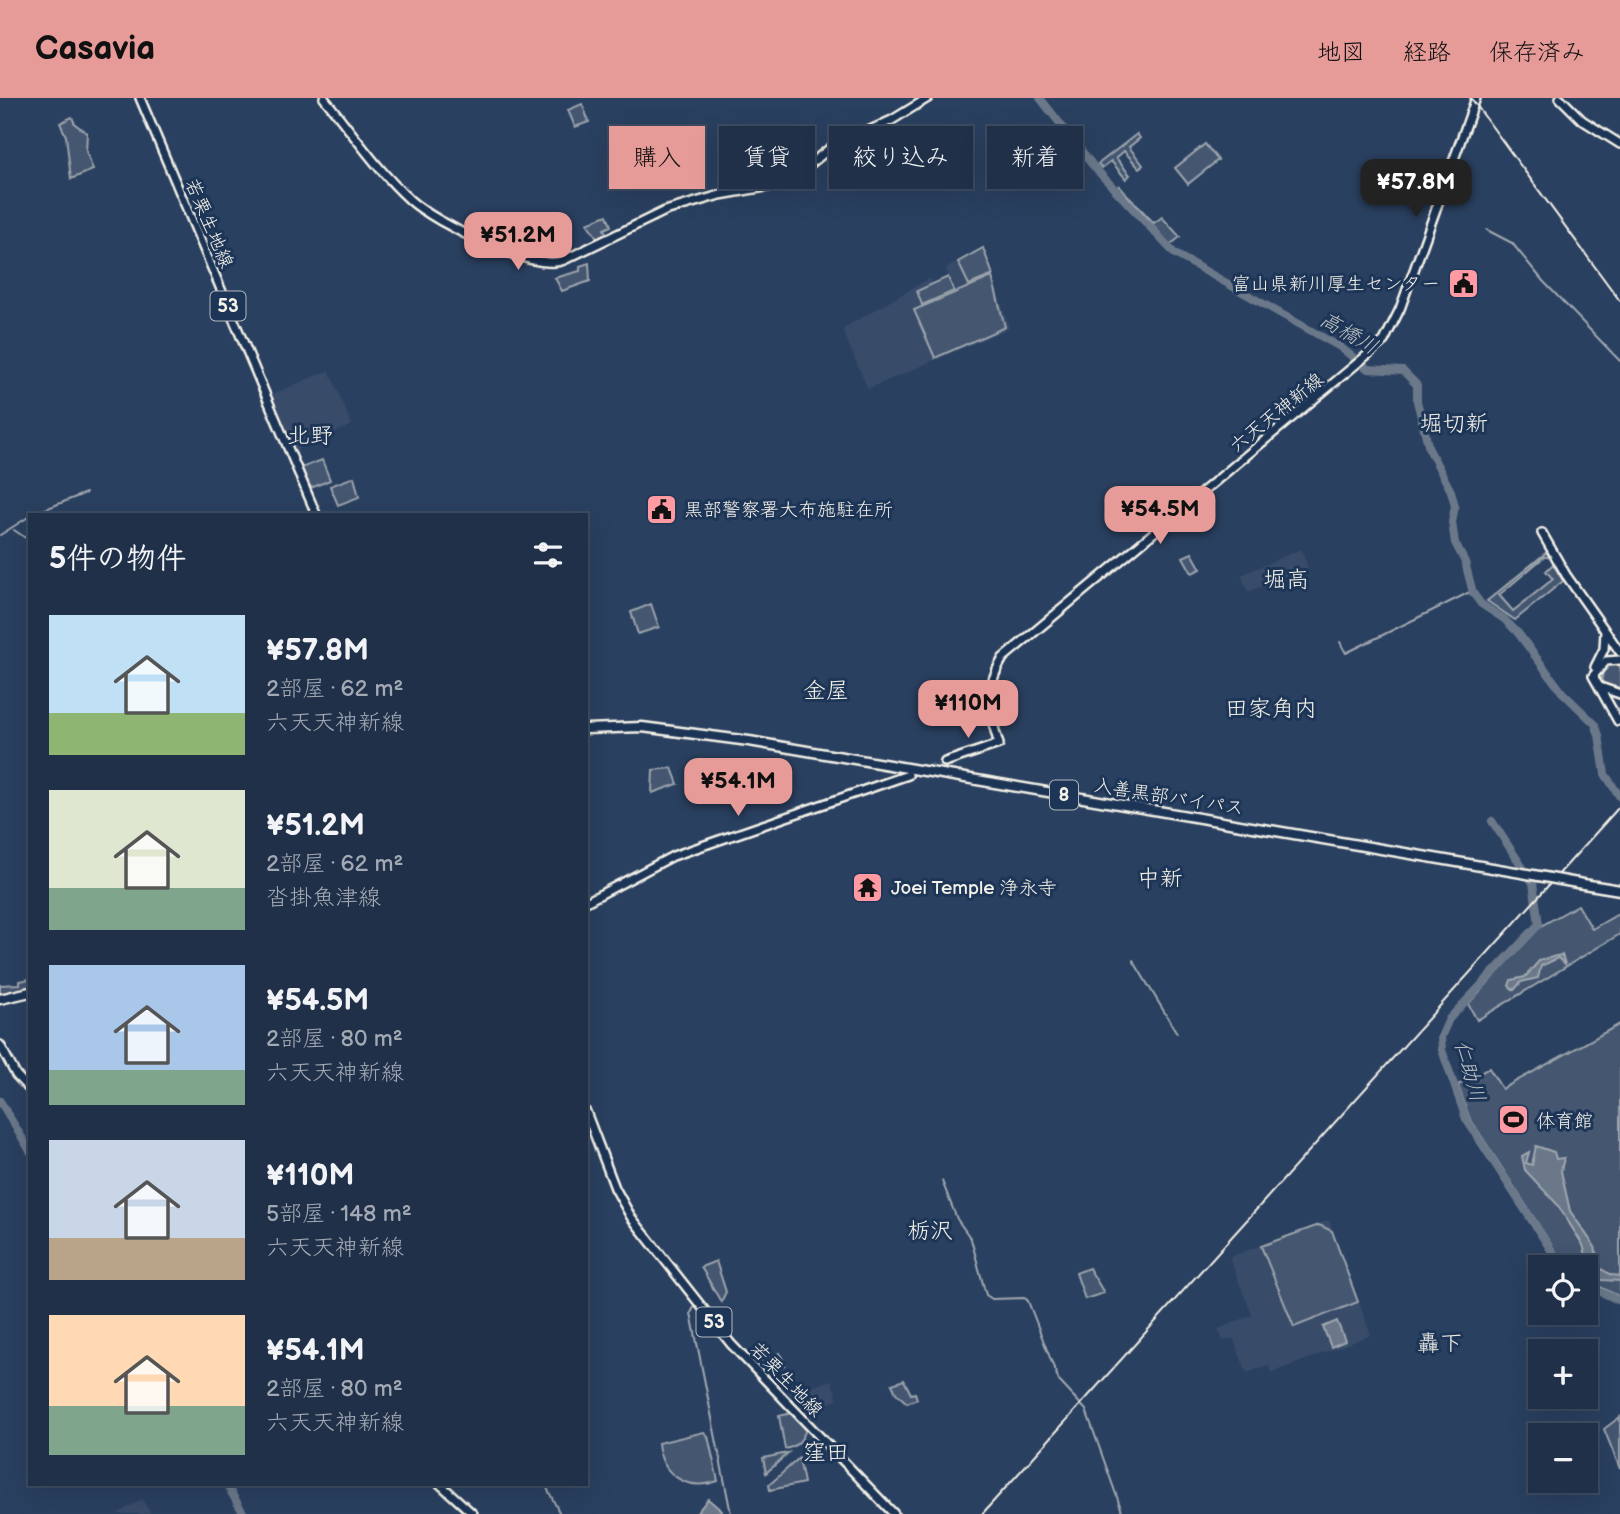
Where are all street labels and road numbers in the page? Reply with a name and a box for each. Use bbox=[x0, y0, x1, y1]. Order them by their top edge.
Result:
street label: 若栗生地線 bbox=[179, 175, 238, 272]
road number: 53 bbox=[210, 292, 246, 321]
street label: 六天天神新線 bbox=[1225, 368, 1328, 458]
street label: 入善黒部バイパス bbox=[1092, 774, 1245, 821]
road number: 8 bbox=[1050, 780, 1078, 810]
road number: 53 bbox=[696, 1308, 732, 1336]
street label: 若栗生地線 bbox=[745, 1338, 827, 1422]

